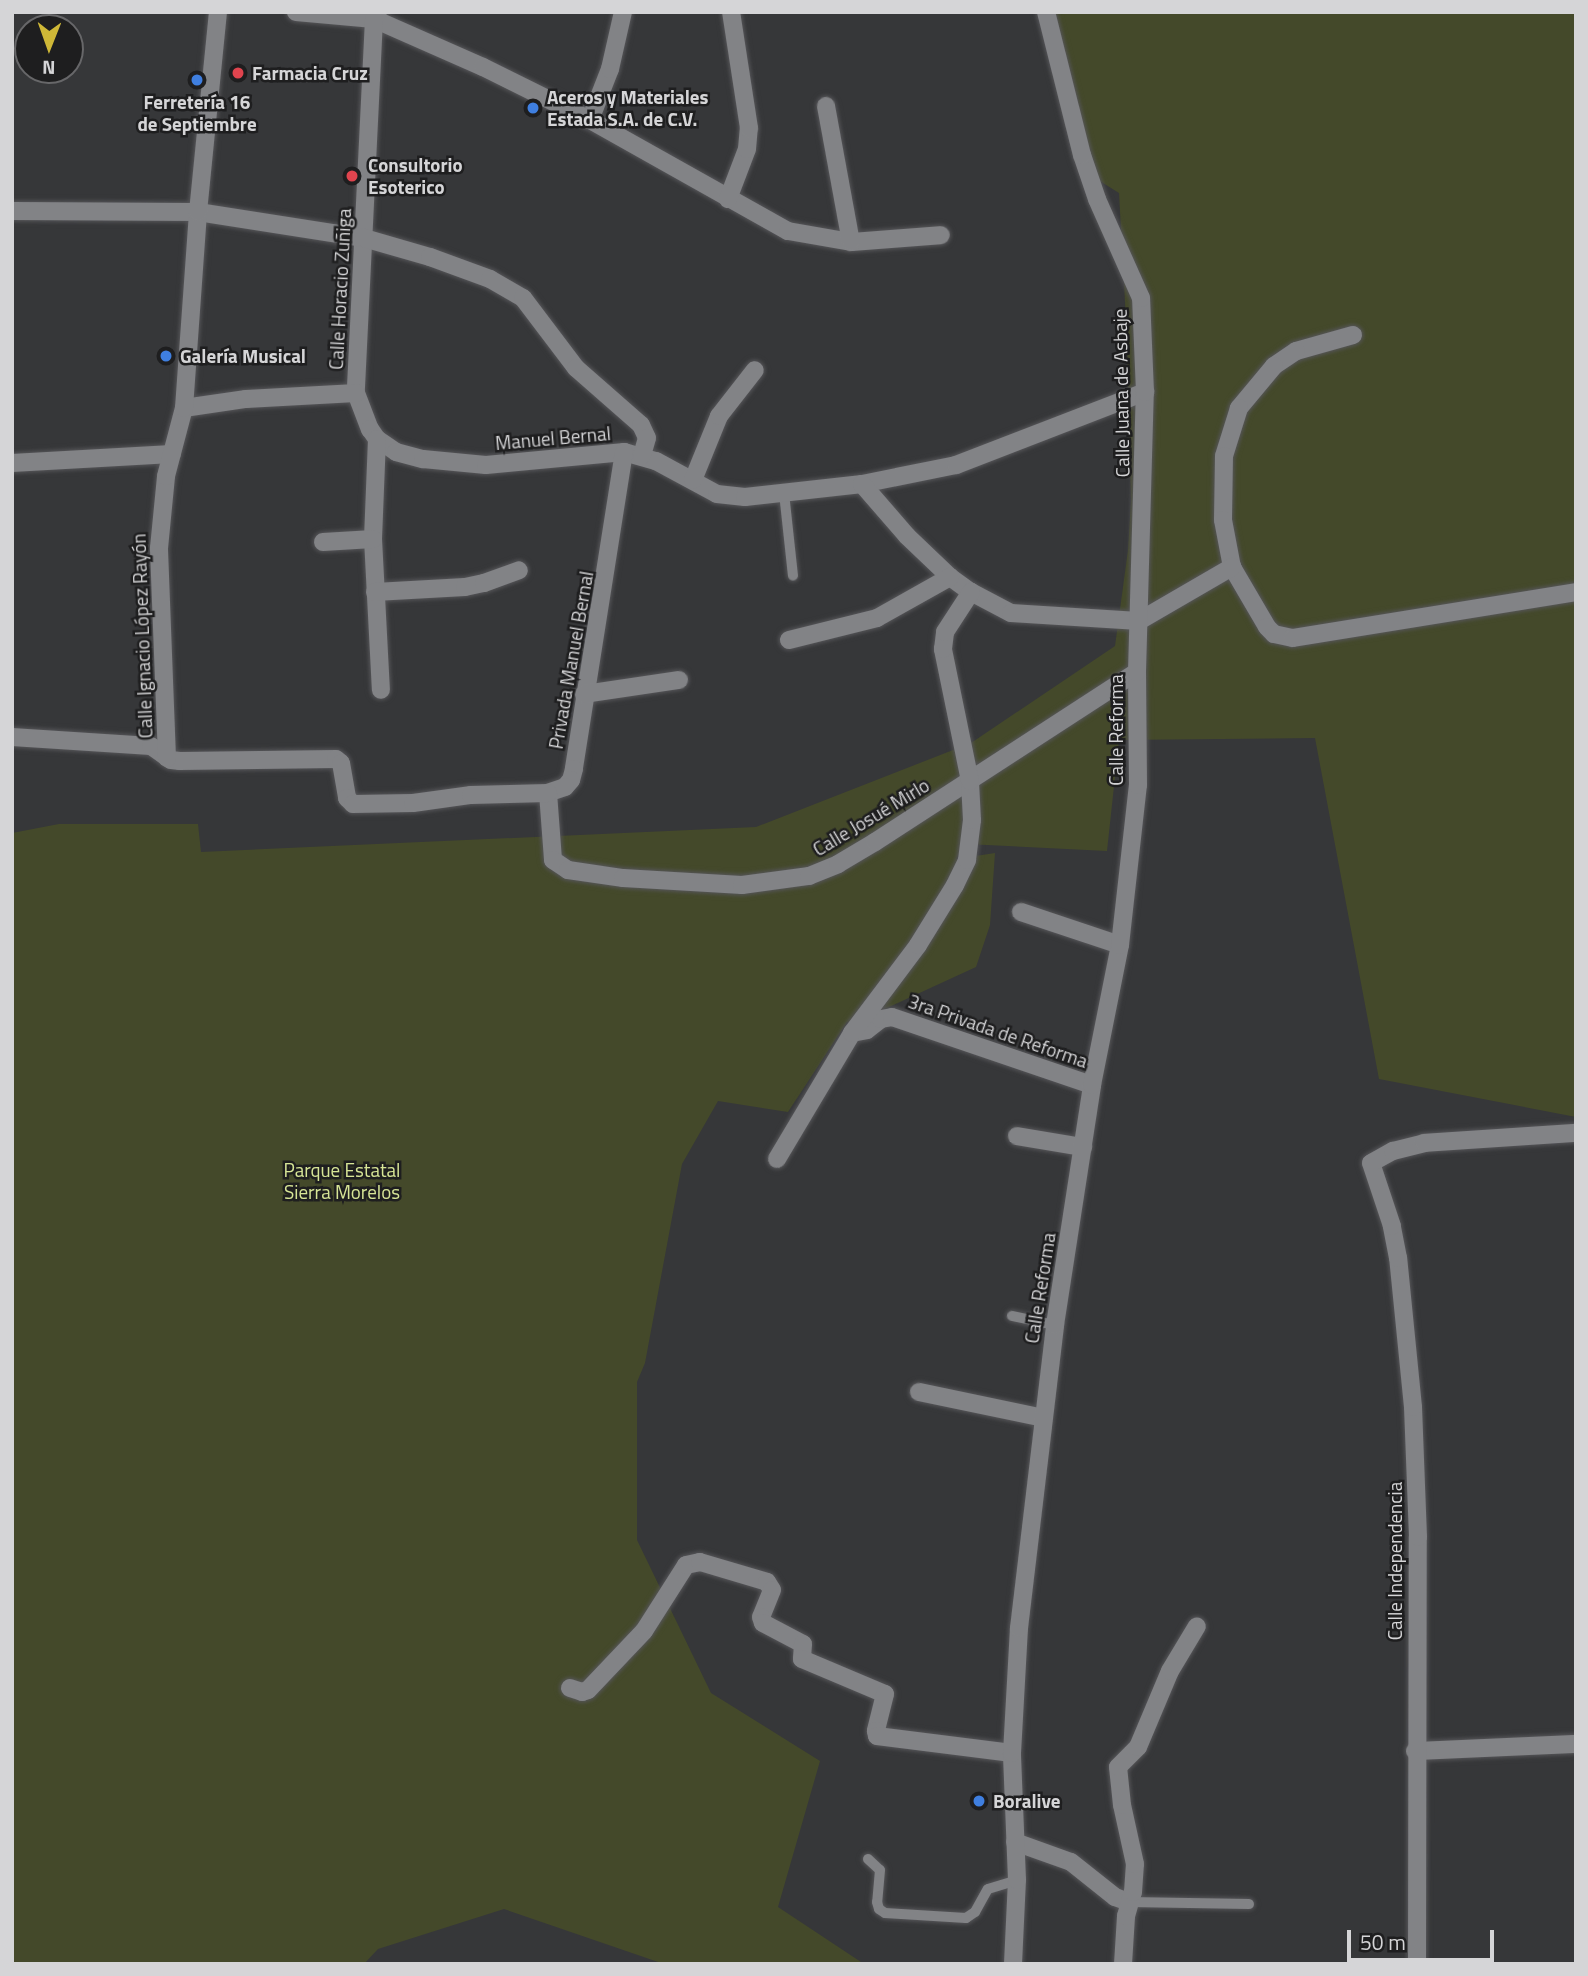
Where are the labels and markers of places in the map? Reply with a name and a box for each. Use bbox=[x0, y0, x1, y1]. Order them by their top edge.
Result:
place label: Farmacia Cruz bbox=[252, 62, 368, 84]
marker: Farmacia Cruz bbox=[230, 65, 246, 81]
marker: Ferretería 16 de Septiembre bbox=[189, 72, 205, 88]
place label: Aceros y Materiales Estada S.A. de C.V. bbox=[547, 86, 709, 130]
place label: Ferretería 16 de Septiembre bbox=[137, 91, 257, 135]
marker: Aceros y Materiales Estada S.A. de C.V. bbox=[525, 100, 541, 116]
place label: Consultorio Esoterico bbox=[368, 154, 462, 198]
marker: Consultorio Esoterico bbox=[342, 166, 362, 186]
place label: Galería Musical bbox=[180, 345, 306, 367]
marker: Galería Musical bbox=[158, 348, 174, 364]
place label: Boralive bbox=[993, 1790, 1061, 1812]
marker: Boralive bbox=[971, 1793, 987, 1809]

